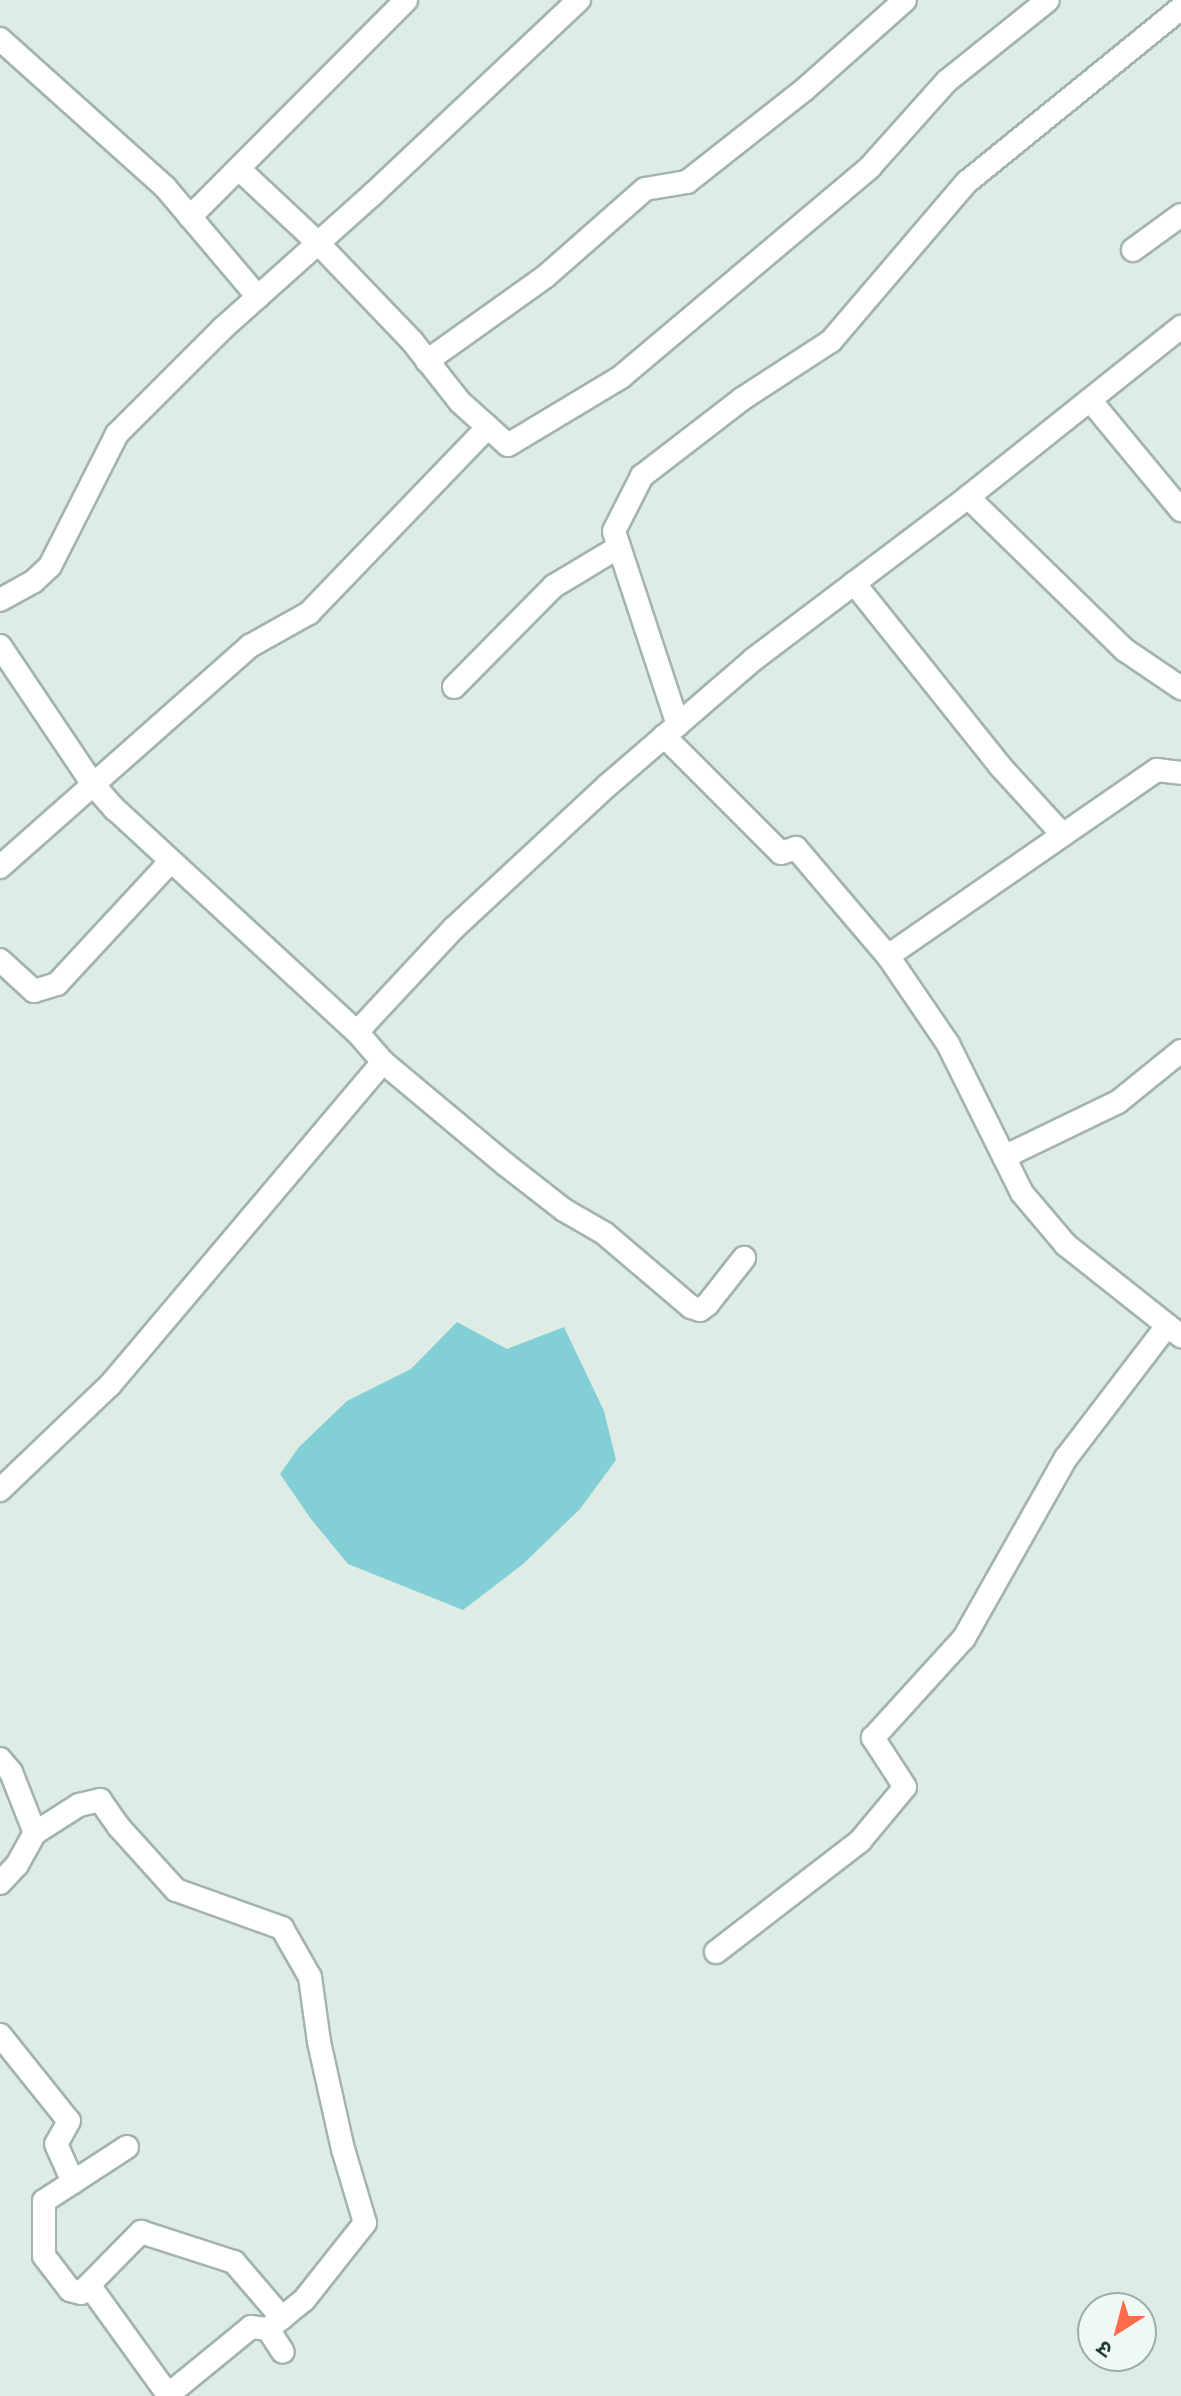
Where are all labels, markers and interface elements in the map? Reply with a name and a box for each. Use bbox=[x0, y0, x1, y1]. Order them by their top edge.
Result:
north arrow bbox=[1077, 2292, 1157, 2372]
text: उ bbox=[1091, 2335, 1117, 2364]

